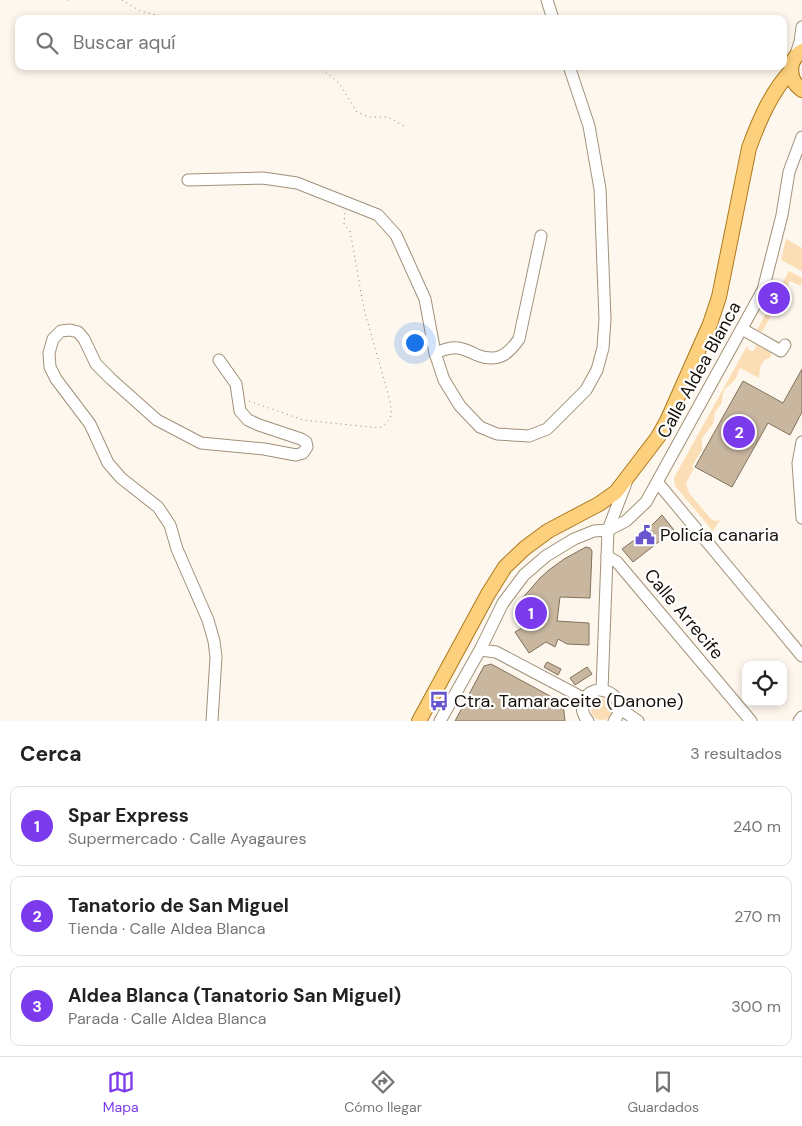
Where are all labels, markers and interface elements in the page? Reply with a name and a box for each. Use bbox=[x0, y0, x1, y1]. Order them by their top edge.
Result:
search box bbox=[15, 15, 787, 70]
icon: search bbox=[33, 29, 61, 57]
text: Buscar aquí bbox=[73, 30, 176, 55]
pin: 3 bbox=[758, 279, 790, 317]
street label: Calle Aldea Blanca bbox=[651, 297, 747, 443]
your location bbox=[402, 330, 428, 356]
pin: 2 bbox=[723, 413, 755, 451]
place label: Policía canaria bbox=[660, 523, 779, 547]
public building icon: Policía canaria bbox=[634, 524, 656, 546]
street label: Calle Arrecife bbox=[639, 564, 729, 664]
pin: 1 bbox=[515, 594, 547, 632]
map controls bbox=[742, 661, 787, 706]
button: locate bbox=[742, 661, 787, 706]
place label: Ctra. Tamaraceite (Danone) bbox=[454, 689, 683, 713]
bus stop icon: Ctra. Tamaraceite (Danone) bbox=[428, 690, 450, 712]
text: Cerca bbox=[20, 740, 82, 768]
text: 3 resultados bbox=[690, 743, 782, 764]
text: Spar Express bbox=[68, 803, 189, 828]
text: 1 bbox=[34, 816, 40, 837]
text: 240 m bbox=[733, 816, 781, 837]
text: Supermercado · Calle Ayagaures bbox=[68, 828, 306, 849]
text: Tanatorio de San Miguel bbox=[68, 893, 289, 918]
text: 2 bbox=[32, 906, 42, 927]
text: 270 m bbox=[734, 906, 781, 927]
text: Tienda · Calle Aldea Blanca bbox=[68, 918, 265, 939]
text: Aldea Blanca (Tanatorio San Miguel) bbox=[68, 983, 401, 1008]
text: 3 bbox=[32, 996, 42, 1017]
text: 300 m bbox=[731, 996, 781, 1017]
text: Parada · Calle Aldea Blanca bbox=[68, 1008, 267, 1029]
tab: Mapa bbox=[103, 1068, 139, 1116]
tab: Cómo llegar bbox=[344, 1068, 422, 1116]
tab: Guardados bbox=[627, 1068, 699, 1116]

